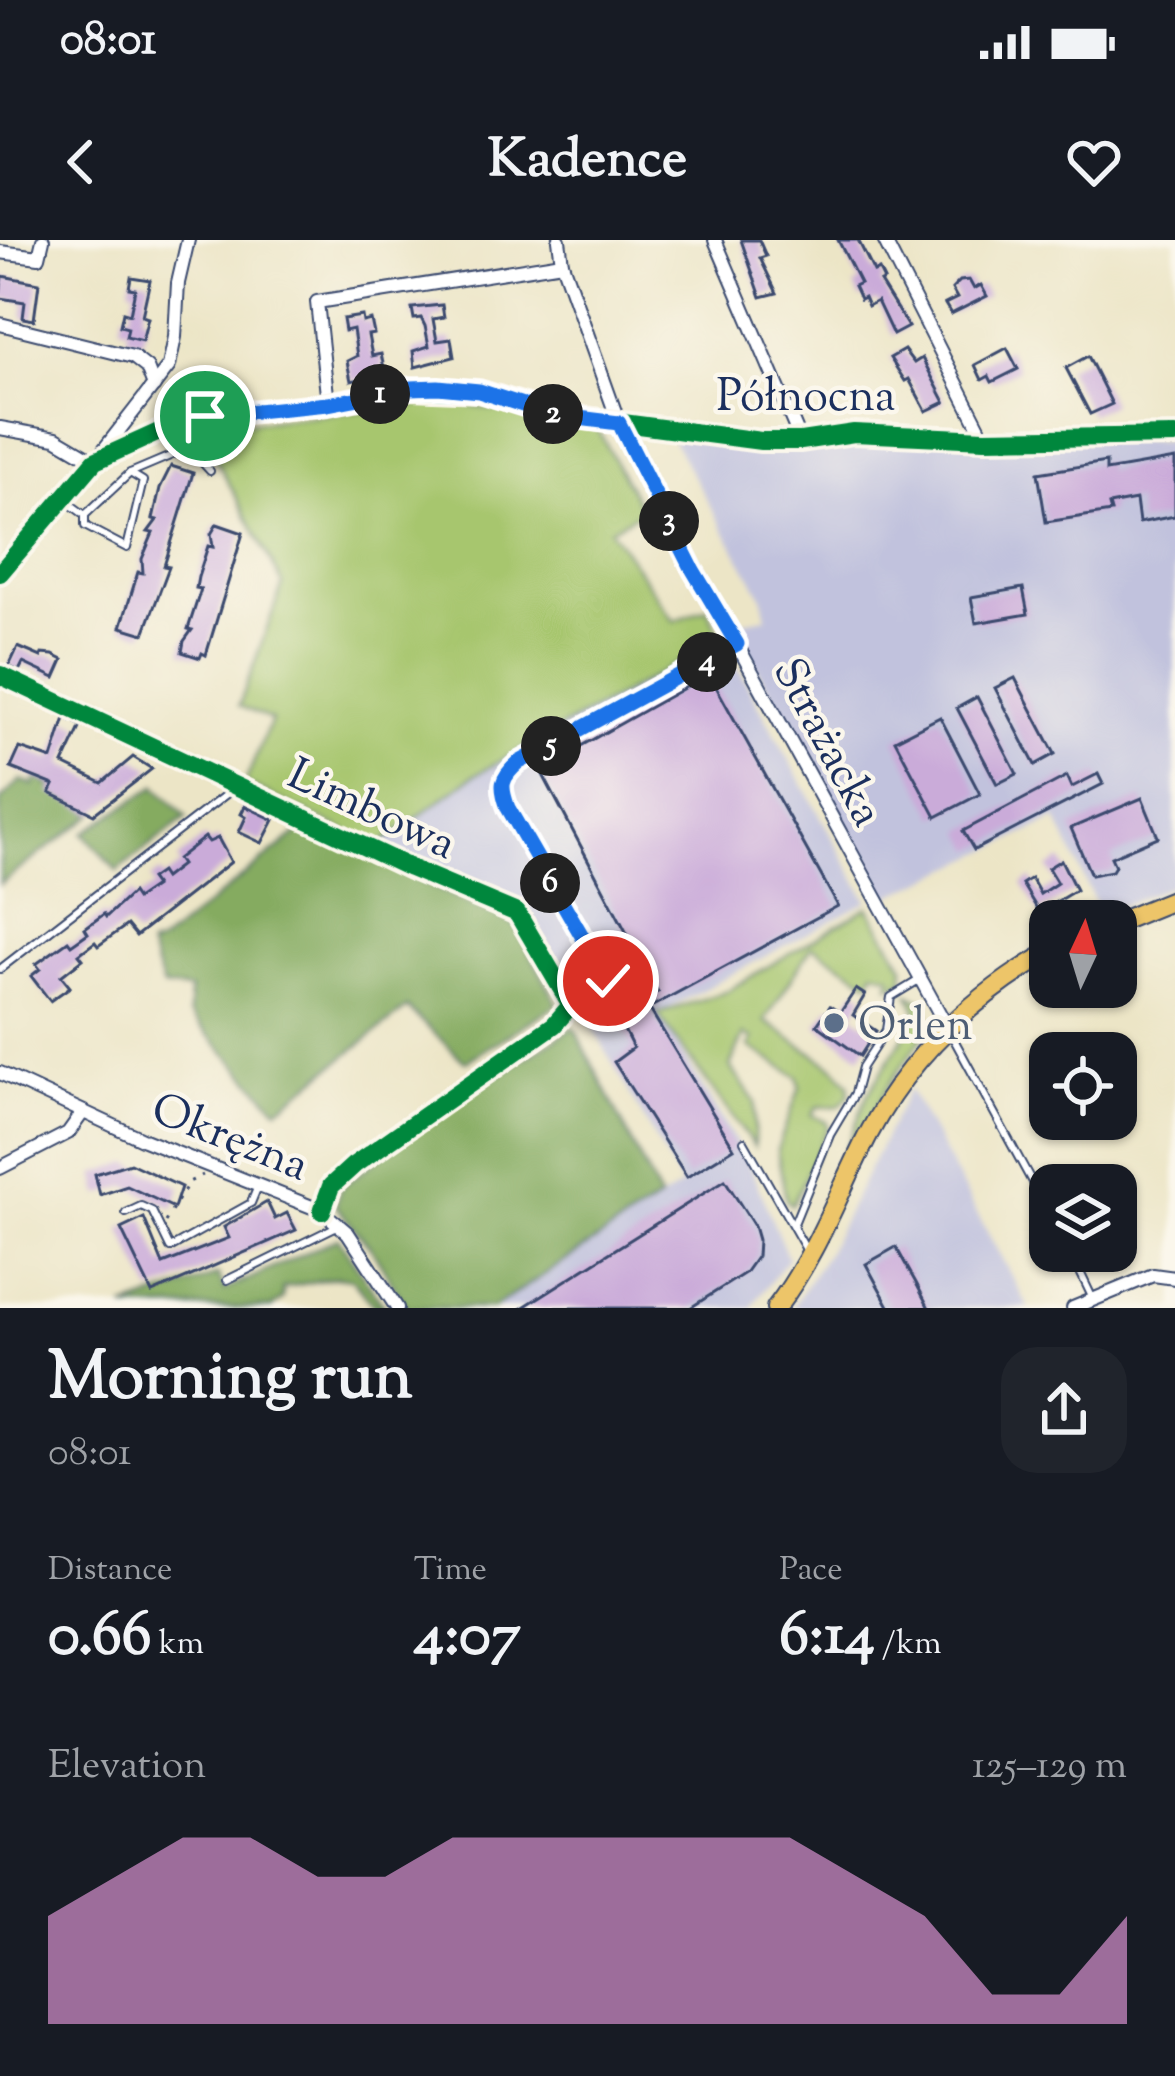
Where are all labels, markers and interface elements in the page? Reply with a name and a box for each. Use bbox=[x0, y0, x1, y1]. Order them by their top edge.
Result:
text: 08:01 bbox=[60, 10, 156, 75]
text: Kadence bbox=[488, 123, 687, 201]
icon: back bbox=[48, 129, 114, 195]
icon: heart bbox=[1061, 129, 1127, 195]
pin: 1 bbox=[350, 364, 410, 424]
pin bbox=[154, 365, 256, 467]
street label: Północna bbox=[716, 367, 896, 432]
text: 1 bbox=[374, 370, 386, 418]
icon: arrive bbox=[172, 383, 238, 449]
pin: 2 bbox=[523, 384, 583, 444]
text: 2 bbox=[545, 390, 561, 438]
pin: 3 bbox=[639, 491, 699, 551]
text: 3 bbox=[662, 497, 676, 545]
pin: 4 bbox=[677, 632, 737, 692]
text: 4 bbox=[699, 638, 715, 686]
street label: Strażacka bbox=[754, 648, 897, 839]
pin: 5 bbox=[521, 716, 581, 776]
text: 5 bbox=[545, 722, 557, 770]
street label: Limbowa bbox=[276, 745, 466, 879]
pin: 6 bbox=[520, 853, 580, 913]
text: 6 bbox=[542, 859, 558, 907]
north arrow bbox=[1029, 900, 1137, 1008]
map controls bbox=[1029, 900, 1137, 1272]
pin bbox=[557, 930, 659, 1032]
icon: check bbox=[575, 948, 641, 1014]
place label: Orlen bbox=[858, 996, 973, 1061]
marker: Orlen bbox=[821, 1010, 847, 1036]
button: locate bbox=[1029, 1032, 1137, 1140]
street label: Okrężna bbox=[141, 1079, 317, 1201]
button: layers bbox=[1029, 1164, 1137, 1272]
text: Morning run bbox=[48, 1334, 413, 1429]
button: share bbox=[1001, 1347, 1127, 1473]
text: 08:01 bbox=[48, 1427, 131, 1483]
text: Distance bbox=[48, 1547, 172, 1595]
text: Time bbox=[414, 1547, 487, 1595]
text: Pace bbox=[779, 1547, 843, 1595]
text: 0.66 bbox=[48, 1595, 152, 1682]
text: 4:07 bbox=[414, 1595, 521, 1682]
text: 6:14 bbox=[779, 1595, 875, 1682]
text: km bbox=[152, 1621, 204, 1669]
text: /km bbox=[875, 1621, 942, 1669]
text: Elevation bbox=[48, 1740, 206, 1796]
text: 125–129 m bbox=[972, 1740, 1127, 1796]

